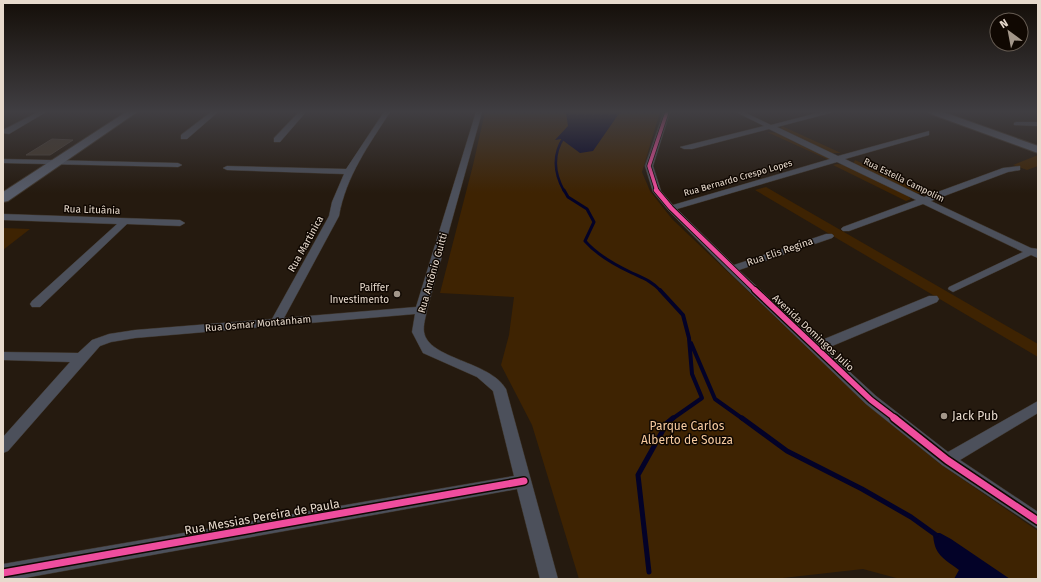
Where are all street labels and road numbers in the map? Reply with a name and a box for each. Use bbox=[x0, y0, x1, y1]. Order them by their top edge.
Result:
street label: Rua Estella Campolim bbox=[862, 156, 946, 204]
street label: Rua Bernardo Crespo Lopes bbox=[683, 158, 793, 198]
street label: Rua Lituânia bbox=[63, 203, 121, 217]
street label: Rua Martinica bbox=[286, 214, 326, 274]
street label: Rua Antônio Guitti bbox=[416, 231, 450, 315]
street label: Rua Elis Regina bbox=[745, 235, 815, 269]
street label: Avenida Domingos Julio bbox=[770, 292, 856, 374]
street label: Rua Osmar Montanham bbox=[205, 313, 311, 335]
street label: Rua Messias Pereira de Paula bbox=[183, 496, 341, 538]

